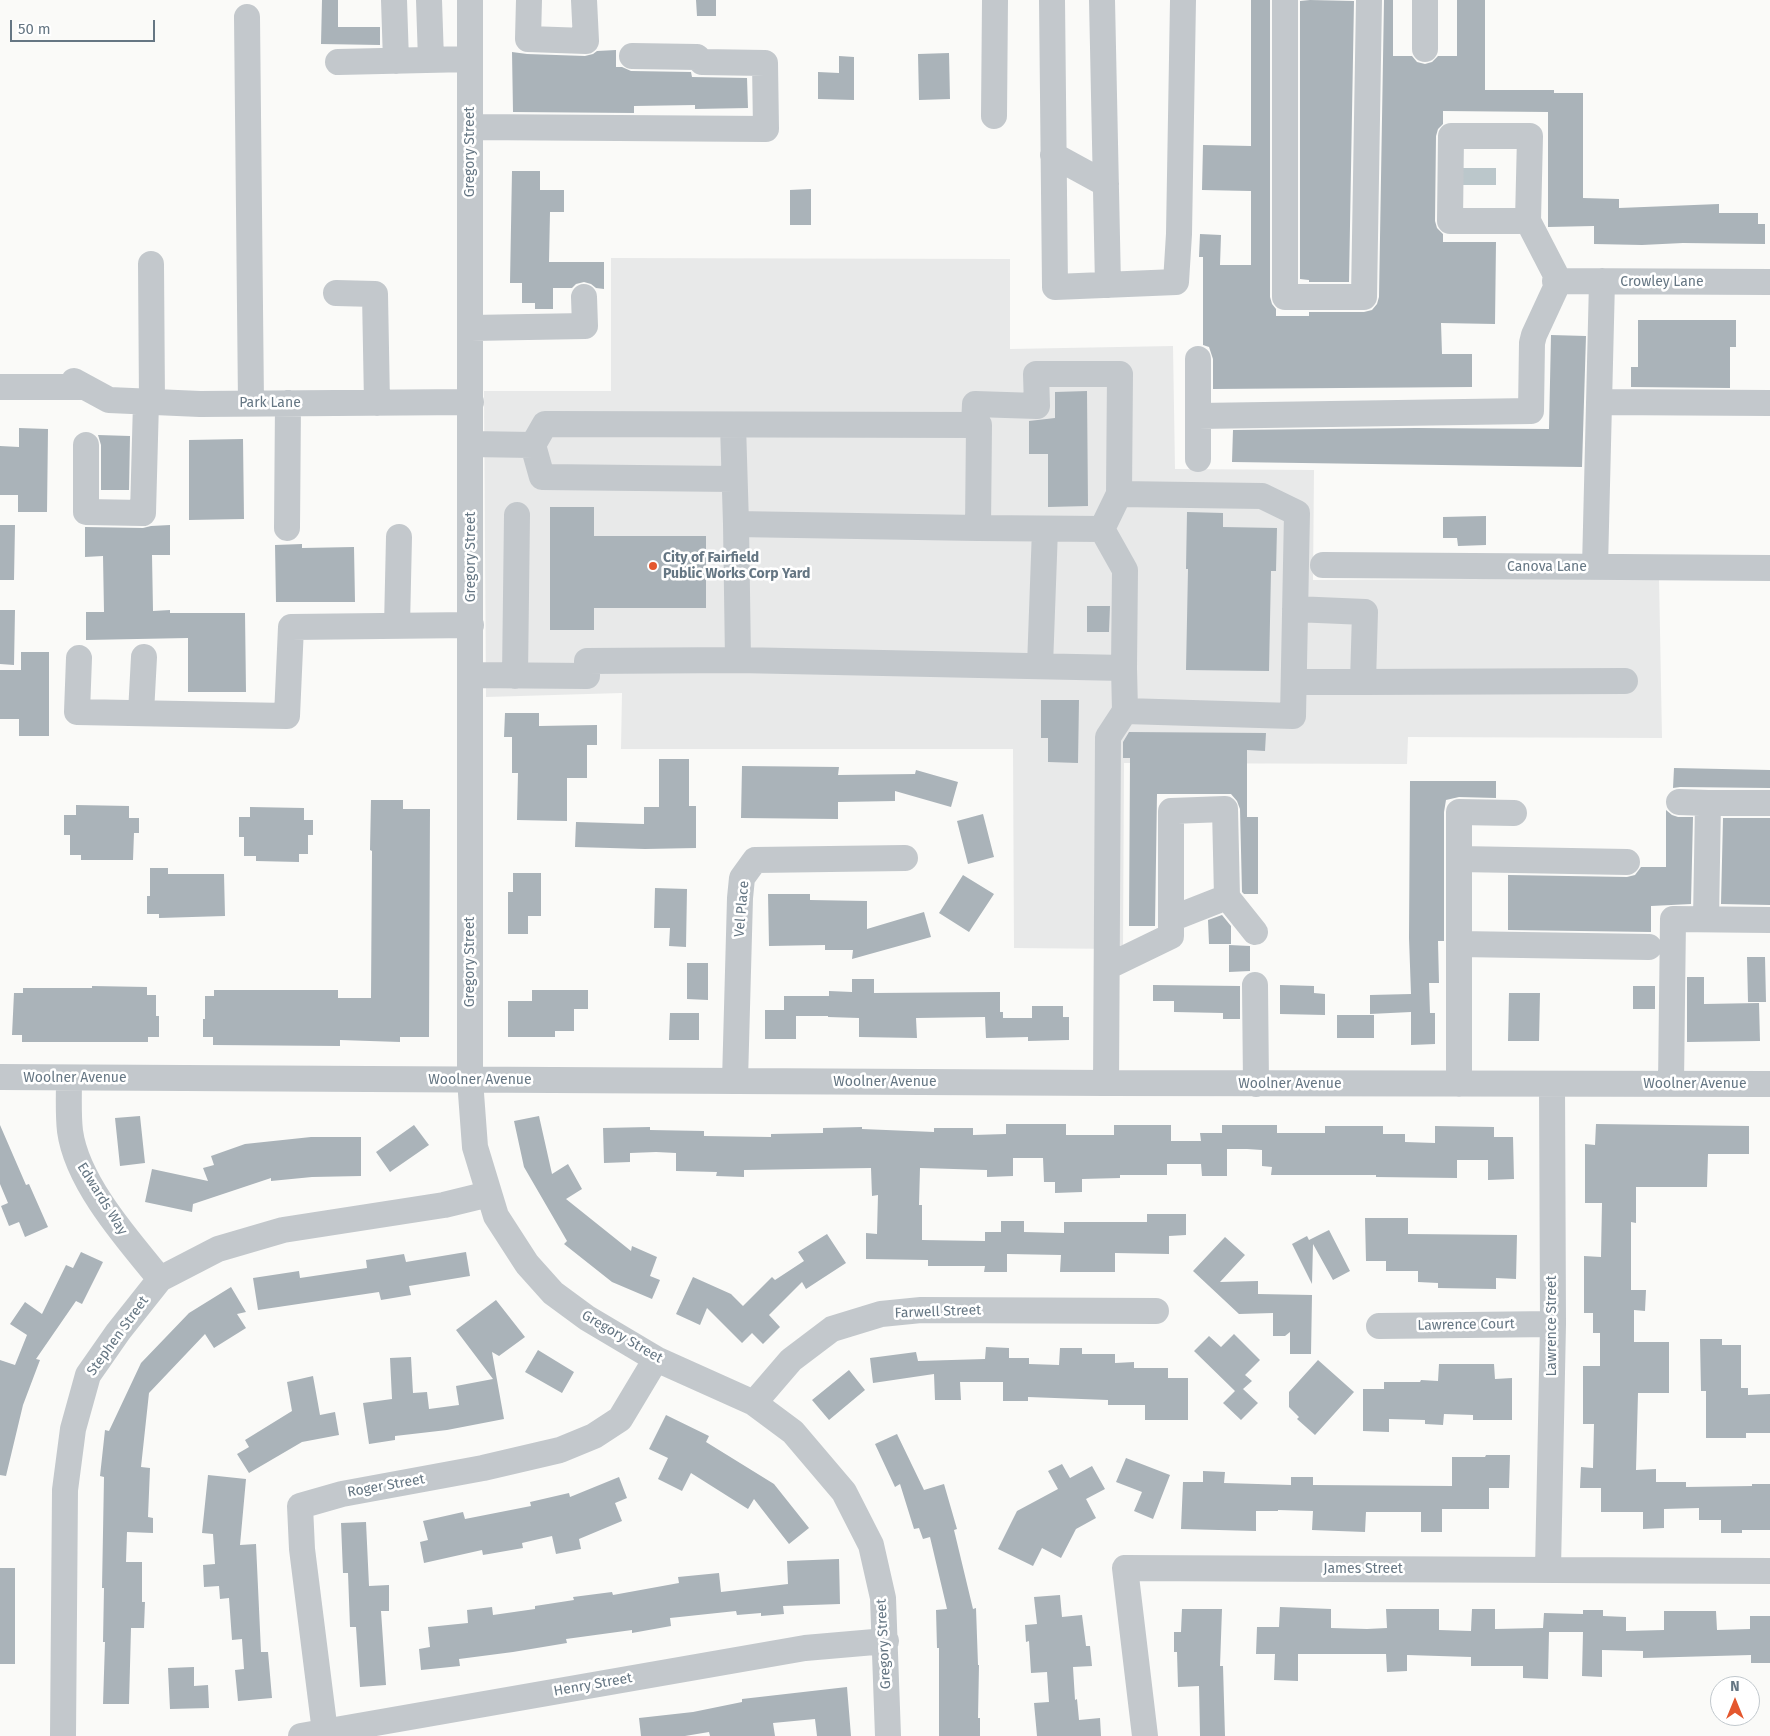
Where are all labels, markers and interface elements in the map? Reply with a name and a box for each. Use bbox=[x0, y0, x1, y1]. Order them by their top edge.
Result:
scale bar bbox=[12, 10, 158, 42]
text: 50 m bbox=[18, 20, 51, 38]
street label: Gregory Street bbox=[462, 107, 478, 197]
street label: Crowley Lane bbox=[1620, 274, 1704, 290]
street label: Park Lane bbox=[239, 395, 301, 411]
street label: Gregory Street bbox=[463, 512, 479, 602]
place label: City of Fairfield Public Works Corp Yard bbox=[663, 550, 810, 582]
street label: Canova Lane bbox=[1507, 559, 1587, 575]
marker: City of Fairfield Public Works Corp Yard bbox=[647, 560, 659, 572]
street label: Vel Place bbox=[731, 880, 753, 938]
street label: Gregory Street bbox=[462, 917, 478, 1007]
street label: Woolner Avenue bbox=[23, 1070, 127, 1086]
street label: Woolner Avenue bbox=[428, 1072, 532, 1088]
street label: Woolner Avenue bbox=[833, 1074, 937, 1090]
street label: Woolner Avenue bbox=[1238, 1076, 1342, 1092]
street label: Woolner Avenue bbox=[1643, 1076, 1747, 1092]
street label: Edwards Way bbox=[73, 1160, 131, 1238]
street label: Lawrence Street bbox=[1544, 1276, 1560, 1376]
street label: Stephen Street bbox=[84, 1293, 152, 1379]
street label: Farwell Street bbox=[894, 1302, 982, 1322]
street label: Gregory Street bbox=[579, 1307, 665, 1367]
street label: Lawrence Court bbox=[1417, 1316, 1515, 1334]
street label: Roger Street bbox=[346, 1471, 426, 1501]
street label: James Street bbox=[1323, 1561, 1403, 1577]
street label: Gregory Street bbox=[873, 1598, 895, 1690]
street label: Henry Street bbox=[552, 1670, 634, 1700]
north arrow bbox=[1710, 1676, 1760, 1726]
text: N bbox=[1730, 1678, 1740, 1695]

